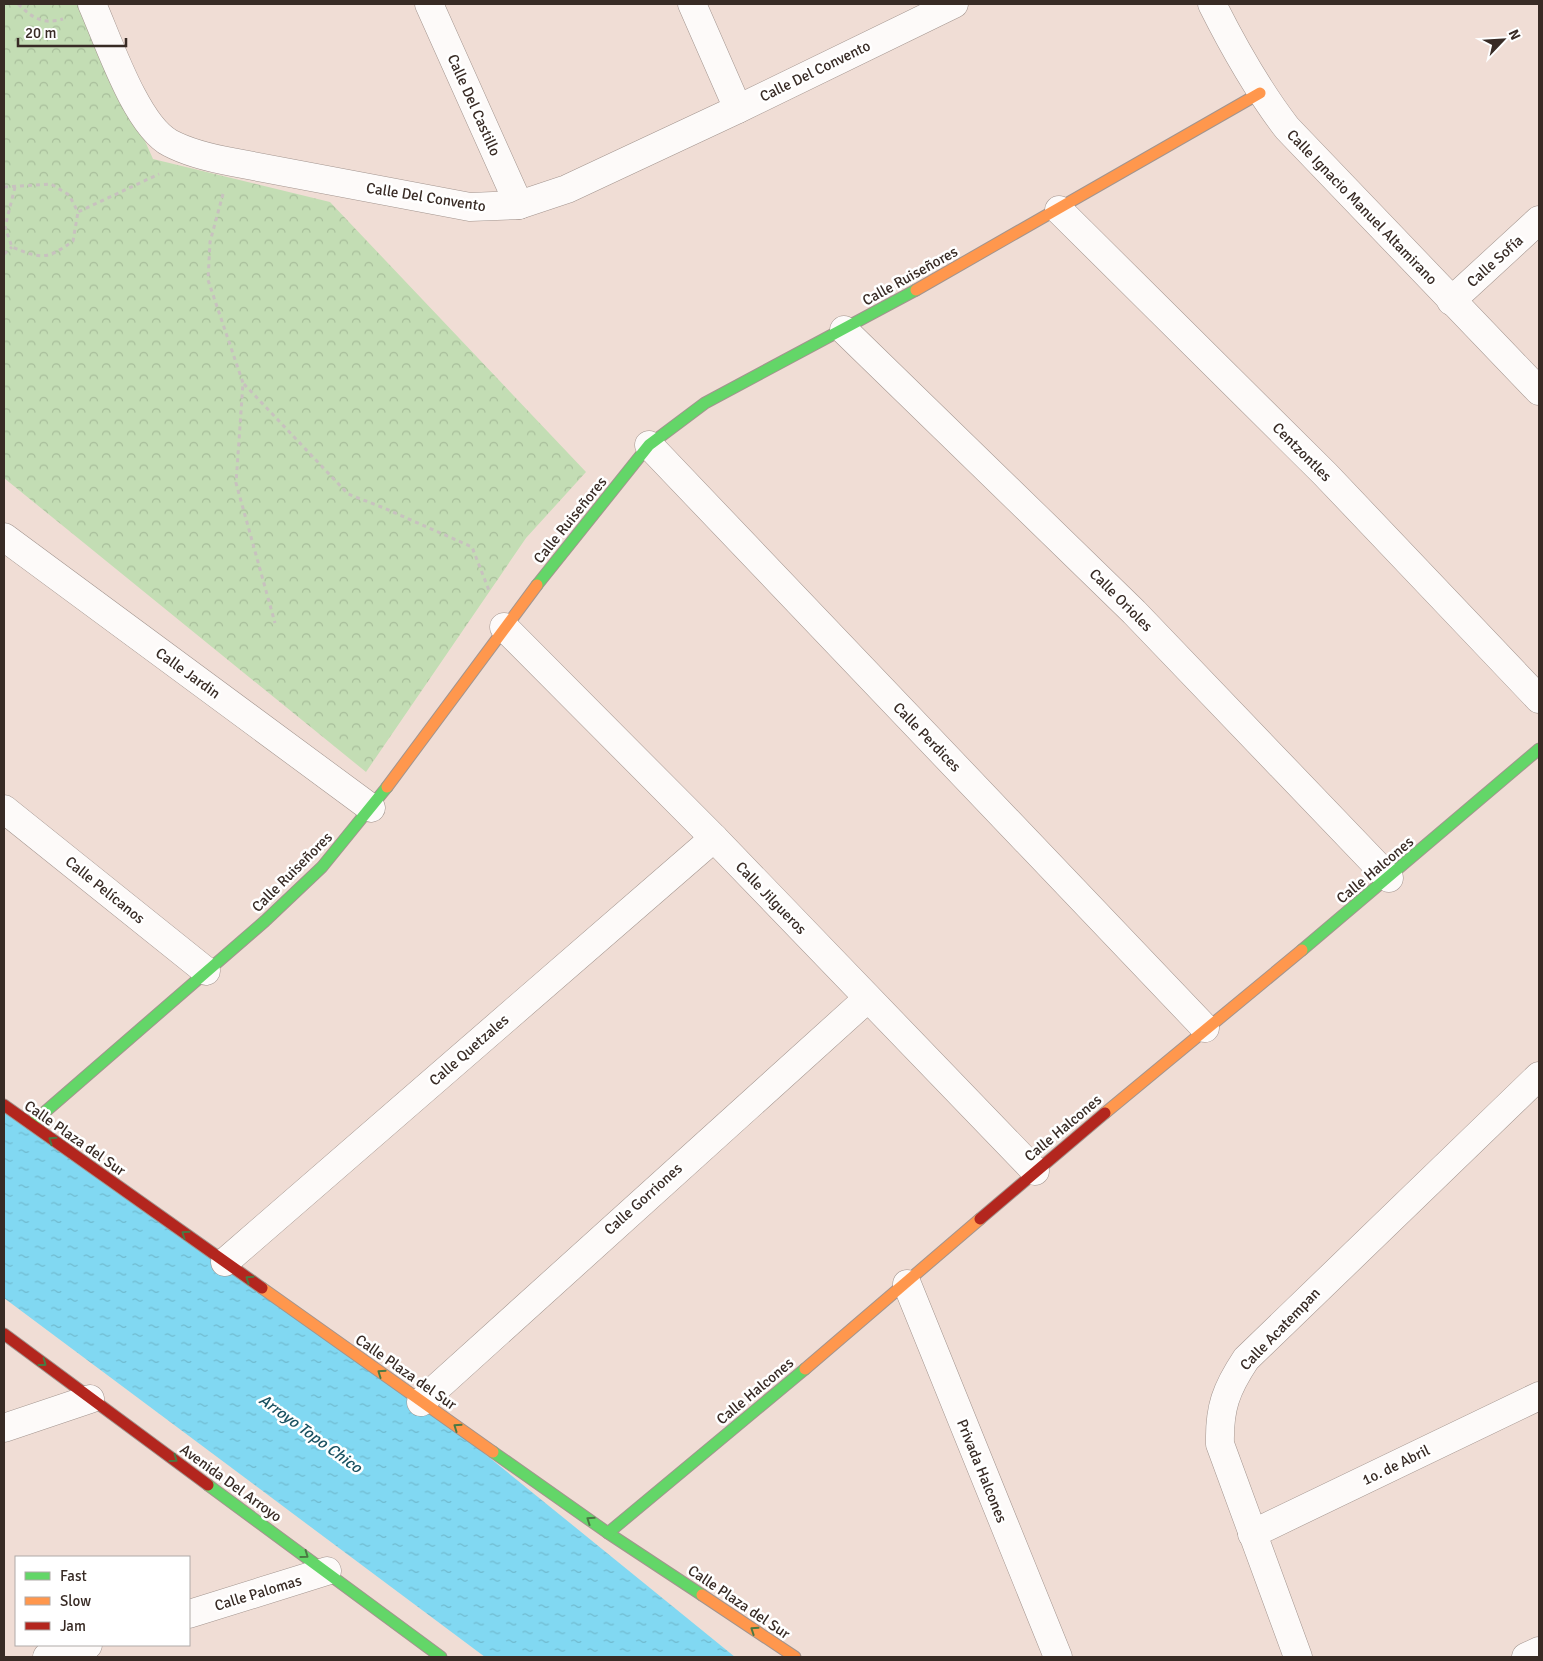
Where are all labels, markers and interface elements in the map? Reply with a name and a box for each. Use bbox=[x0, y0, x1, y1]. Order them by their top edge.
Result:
scale bar bbox=[18, 15, 125, 47]
north arrow bbox=[1478, 15, 1528, 65]
text: 20 m bbox=[25, 24, 56, 42]
text: N bbox=[1505, 27, 1524, 43]
street label: Calle Del Convento bbox=[757, 36, 873, 106]
street label: Calle Del Castillo bbox=[443, 51, 505, 159]
street label: Calle Ignacio Manuel Altamirano bbox=[1283, 126, 1441, 288]
street label: Calle Del Convento bbox=[365, 179, 487, 215]
street label: Calle Sofía bbox=[1463, 231, 1527, 291]
street label: Calle Ruiseñores bbox=[859, 242, 961, 310]
street label: Centzontles bbox=[1269, 419, 1336, 486]
street label: Calle Ruiseñores bbox=[530, 473, 611, 567]
street label: Calle Orioles bbox=[1086, 565, 1157, 636]
street label: Calle Jardin bbox=[152, 644, 224, 702]
street label: Calle Perdices bbox=[889, 698, 965, 776]
street label: Calle Ruiseñores bbox=[248, 828, 336, 916]
street label: Calle Halcones bbox=[1333, 832, 1417, 907]
street label: Calle Pelícanos bbox=[62, 852, 149, 928]
street label: Calle Jilgueros bbox=[732, 858, 810, 938]
street label: Calle Quetzales bbox=[426, 1010, 513, 1089]
street label: Calle Halcones bbox=[1021, 1090, 1105, 1165]
street label: Calle Plaza del Sur bbox=[21, 1096, 129, 1180]
one-way arrow bbox=[49, 1137, 58, 1145]
street label: Calle Gorriones bbox=[600, 1159, 686, 1239]
one-way arrow bbox=[181, 1231, 191, 1240]
one-way arrow bbox=[245, 1276, 255, 1285]
street label: Calle Acatempan bbox=[1236, 1284, 1324, 1374]
street label: Calle Plaza del Sur bbox=[352, 1330, 460, 1414]
street label: Calle Halcones bbox=[713, 1353, 797, 1428]
one-way arrow bbox=[37, 1357, 47, 1366]
one-way arrow bbox=[377, 1370, 387, 1379]
water label: Arroyo Topo Chico bbox=[255, 1390, 366, 1478]
street label: Privada Halcones bbox=[953, 1417, 1011, 1526]
one-way arrow bbox=[453, 1424, 463, 1433]
street label: Avenida Del Arroyo bbox=[177, 1440, 285, 1526]
street label: 1o. de Abril bbox=[1359, 1441, 1433, 1489]
one-way arrow bbox=[168, 1453, 177, 1463]
one-way arrow bbox=[586, 1517, 596, 1526]
one-way arrow bbox=[299, 1549, 309, 1558]
legend bbox=[15, 1556, 190, 1646]
street label: Calle Plaza del Sur bbox=[685, 1561, 794, 1643]
text: Fast bbox=[60, 1567, 87, 1585]
street label: Calle Palomas bbox=[212, 1571, 304, 1615]
text: Slow bbox=[60, 1592, 91, 1610]
text: Jam bbox=[60, 1617, 86, 1635]
one-way arrow bbox=[750, 1627, 760, 1636]

